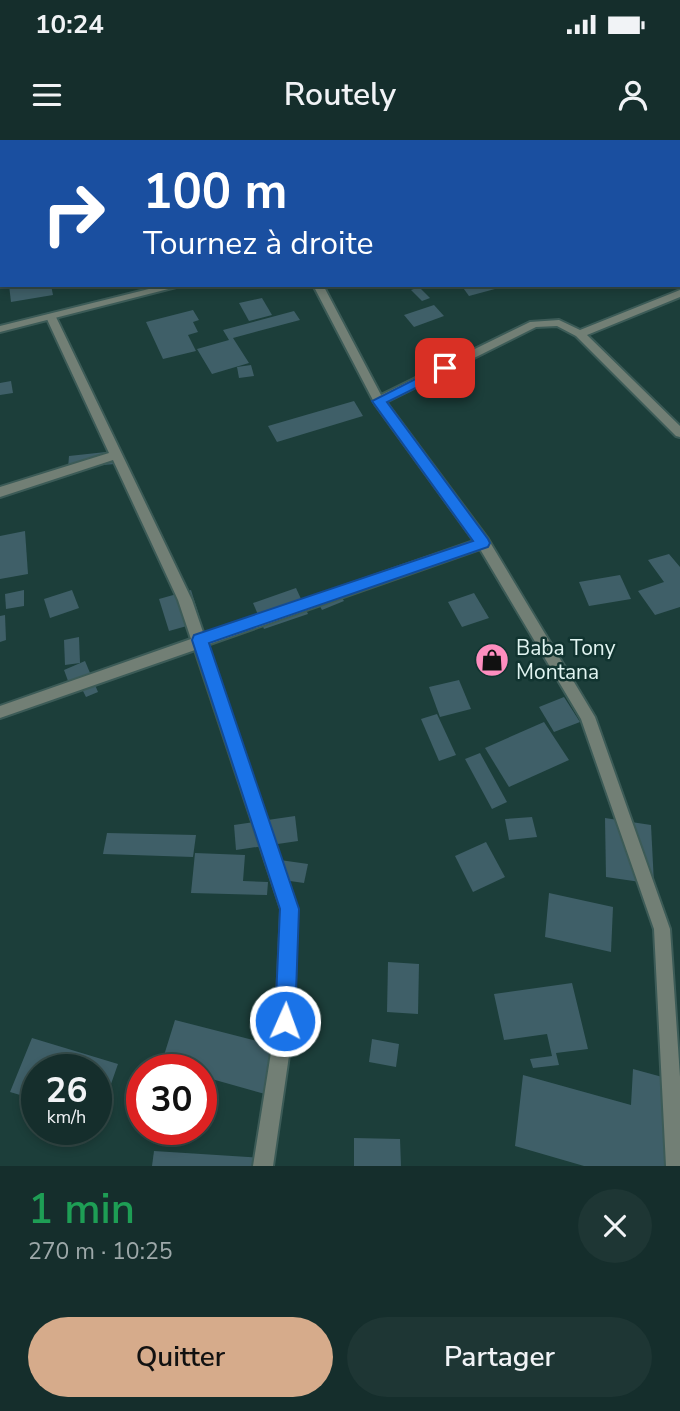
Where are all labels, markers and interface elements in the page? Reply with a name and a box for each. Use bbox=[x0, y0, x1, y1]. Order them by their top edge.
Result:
text: 10:24 bbox=[35, 7, 104, 42]
text: Routely bbox=[284, 73, 396, 116]
icon: menu bbox=[28, 76, 66, 114]
icon: person bbox=[614, 76, 652, 114]
text: 100 m bbox=[143, 158, 287, 225]
icon: right bbox=[28, 168, 119, 259]
text: Tournez à droite bbox=[143, 222, 374, 265]
pin bbox=[415, 338, 475, 398]
icon: arrive bbox=[426, 349, 464, 387]
place label: Baba Tony Montana bbox=[516, 634, 616, 686]
shop icon: Baba Tony Montana bbox=[473, 641, 511, 679]
position arrow bbox=[248, 984, 322, 1058]
speed limit sign: 30 bbox=[126, 1054, 217, 1145]
text: 26 bbox=[45, 1067, 88, 1114]
text: km/h bbox=[47, 1105, 86, 1129]
text: 1 min bbox=[28, 1181, 135, 1238]
button: close bbox=[578, 1189, 652, 1263]
text: 270 m · 10:25 bbox=[28, 1236, 173, 1267]
button: Quitter bbox=[28, 1317, 333, 1397]
button: Partager bbox=[347, 1317, 652, 1397]

